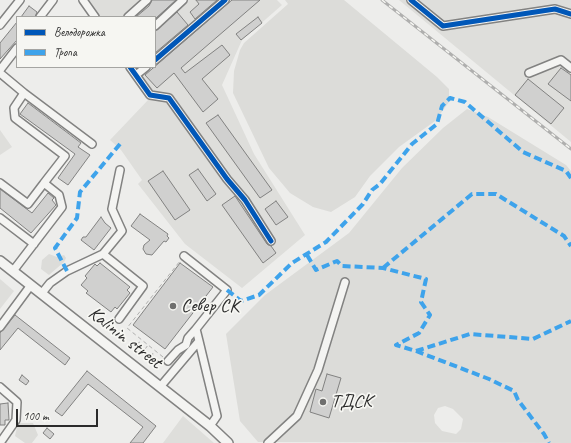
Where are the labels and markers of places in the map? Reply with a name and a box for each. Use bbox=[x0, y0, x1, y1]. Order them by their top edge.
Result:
place label: Север СК bbox=[181, 295, 239, 317]
marker: Север СК bbox=[168, 301, 178, 311]
place label: ТДСК bbox=[331, 391, 372, 413]
marker: ТДСК bbox=[318, 397, 328, 407]

